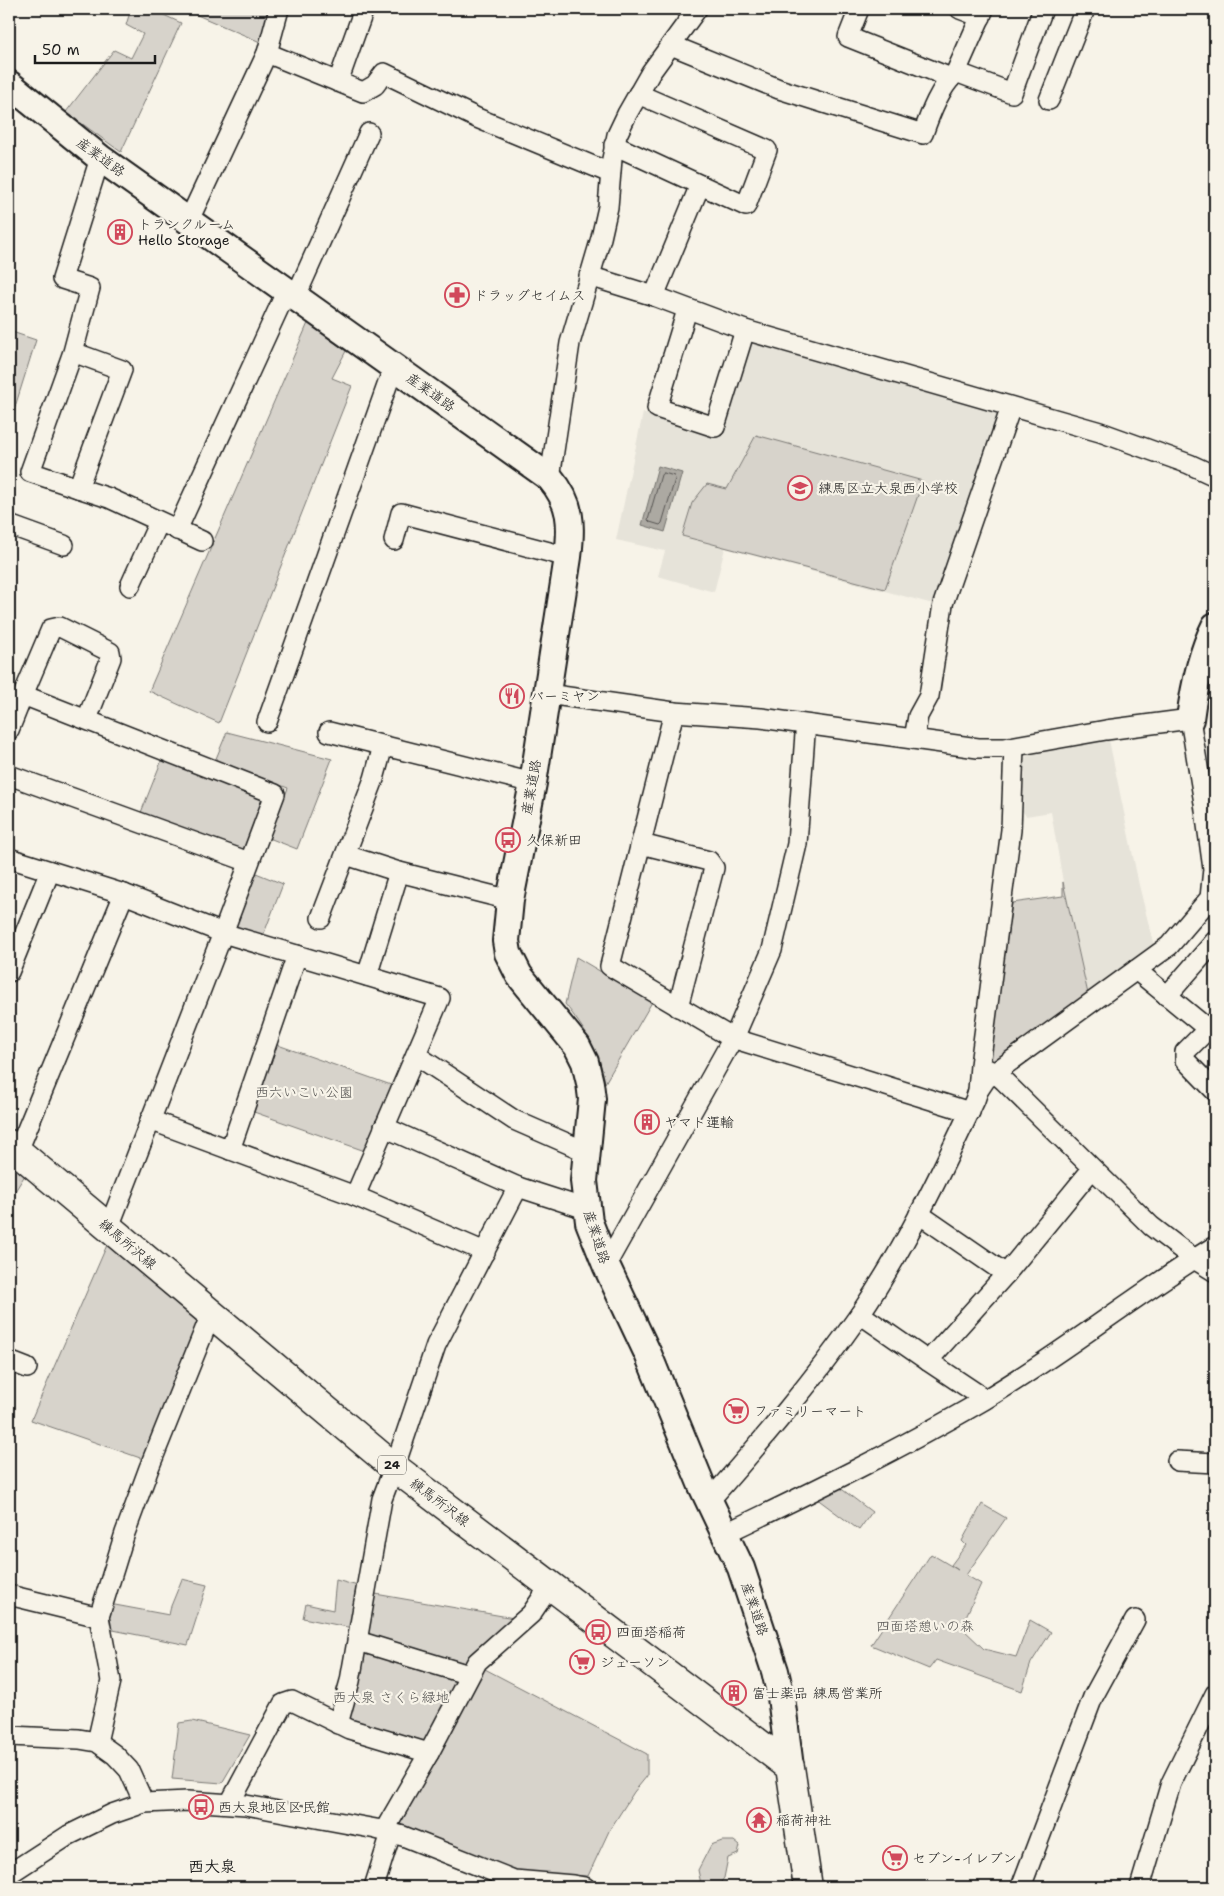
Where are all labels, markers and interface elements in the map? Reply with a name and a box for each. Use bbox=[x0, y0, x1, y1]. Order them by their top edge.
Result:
scale bar bbox=[35, 32, 155, 64]
text: 50 m bbox=[42, 40, 80, 60]
street label: 産業道路 bbox=[73, 133, 129, 181]
place label: トランクルーム Hello Storage bbox=[138, 215, 235, 249]
building icon: トランクルーム Hello Storage bbox=[107, 219, 133, 245]
pharmacy icon: ドラッグセイムス bbox=[444, 282, 470, 308]
place label: ドラッグセイムス bbox=[474, 286, 585, 304]
street label: 産業道路 bbox=[403, 369, 459, 415]
school or university icon: 練馬区立大泉西小学校 bbox=[787, 475, 813, 501]
place label: 練馬区立大泉西小学校 bbox=[818, 479, 958, 497]
restaurant icon: バーミヤン bbox=[499, 683, 525, 709]
place label: バーミヤン bbox=[530, 687, 600, 705]
street label: 産業道路 bbox=[517, 758, 545, 816]
bus stop icon: 久保新田 bbox=[495, 827, 521, 853]
place label: 久保新田 bbox=[526, 831, 582, 849]
park label: 西六いこい公園 bbox=[255, 1083, 353, 1101]
building icon: ヤマト運輸 bbox=[634, 1109, 660, 1135]
place label: ヤマト運輸 bbox=[664, 1113, 734, 1131]
street label: 産業道路 bbox=[580, 1208, 614, 1266]
street label: 練馬所沢線 bbox=[95, 1215, 161, 1273]
supermarket icon: ファミリーマート bbox=[723, 1398, 749, 1424]
place label: ファミリーマート bbox=[754, 1402, 866, 1420]
road number: 24 bbox=[378, 1456, 406, 1474]
street label: 練馬所沢線 bbox=[407, 1474, 473, 1530]
street label: 産業道路 bbox=[737, 1580, 773, 1638]
park label: 四面塔憩いの森 bbox=[876, 1617, 974, 1635]
bus stop icon: 四面塔稲荷 bbox=[585, 1619, 611, 1645]
place label: 四面塔稲荷 bbox=[616, 1623, 686, 1641]
supermarket icon: ジェーソン bbox=[569, 1649, 595, 1675]
place label: ジェーソン bbox=[600, 1653, 670, 1671]
building icon: 富士薬品 練馬営業所 bbox=[721, 1680, 747, 1706]
place label: 富士薬品 練馬営業所 bbox=[752, 1684, 883, 1702]
park label: 西大泉 さくら緑地 bbox=[333, 1688, 449, 1706]
bus stop icon: 西大泉地区区民館 bbox=[188, 1794, 214, 1820]
place label: 西大泉地区区民館 bbox=[218, 1798, 330, 1816]
temple icon: 稲荷神社 bbox=[746, 1807, 772, 1833]
place label: 稲荷神社 bbox=[776, 1811, 832, 1829]
supermarket icon: セブン-イレブン bbox=[882, 1845, 908, 1871]
place label: セブン-イレブン bbox=[912, 1849, 1017, 1867]
district label: 西大泉 bbox=[188, 1856, 236, 1877]

